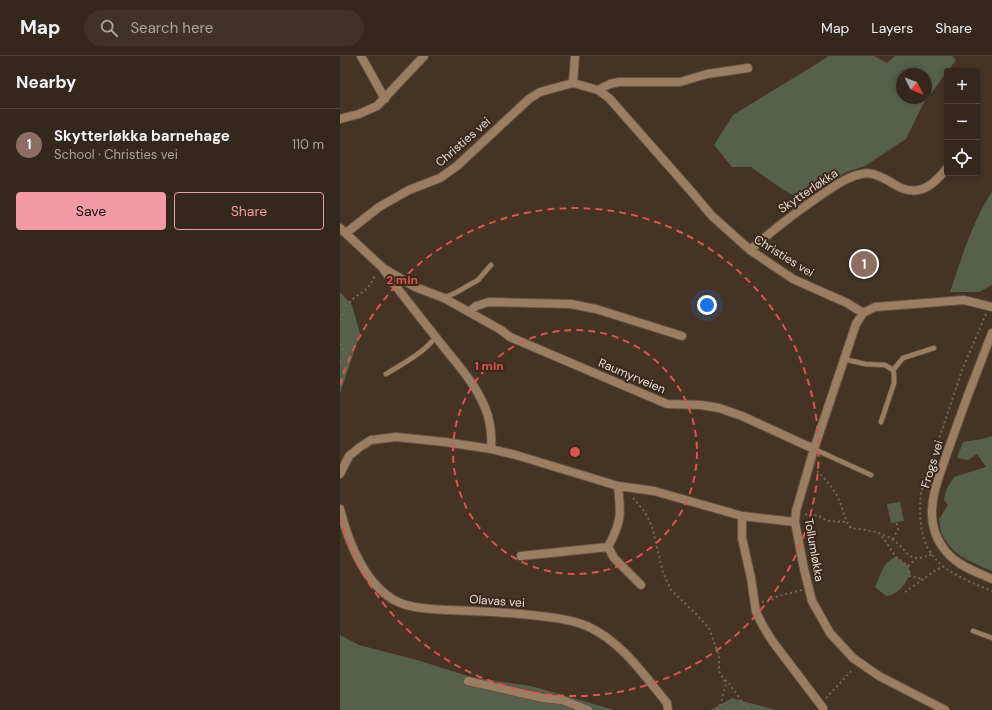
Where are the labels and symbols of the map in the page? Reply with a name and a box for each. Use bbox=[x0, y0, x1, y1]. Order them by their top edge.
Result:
north arrow bbox=[896, 68, 932, 104]
street label: Christies vei bbox=[432, 114, 494, 170]
street label: Skytterløkka bbox=[775, 165, 841, 217]
street label: Christies vei bbox=[751, 231, 817, 281]
pin: 1 bbox=[851, 249, 877, 279]
text: 2 min bbox=[386, 272, 418, 288]
your location bbox=[697, 295, 717, 315]
street label: Raumyrveien bbox=[596, 355, 668, 397]
text: 1 min bbox=[474, 358, 504, 374]
street label: Frogs vei bbox=[917, 438, 947, 490]
centre of rings bbox=[568, 445, 582, 459]
street label: Tollumløkka bbox=[801, 517, 827, 583]
street label: Olavas vei bbox=[469, 591, 525, 611]

